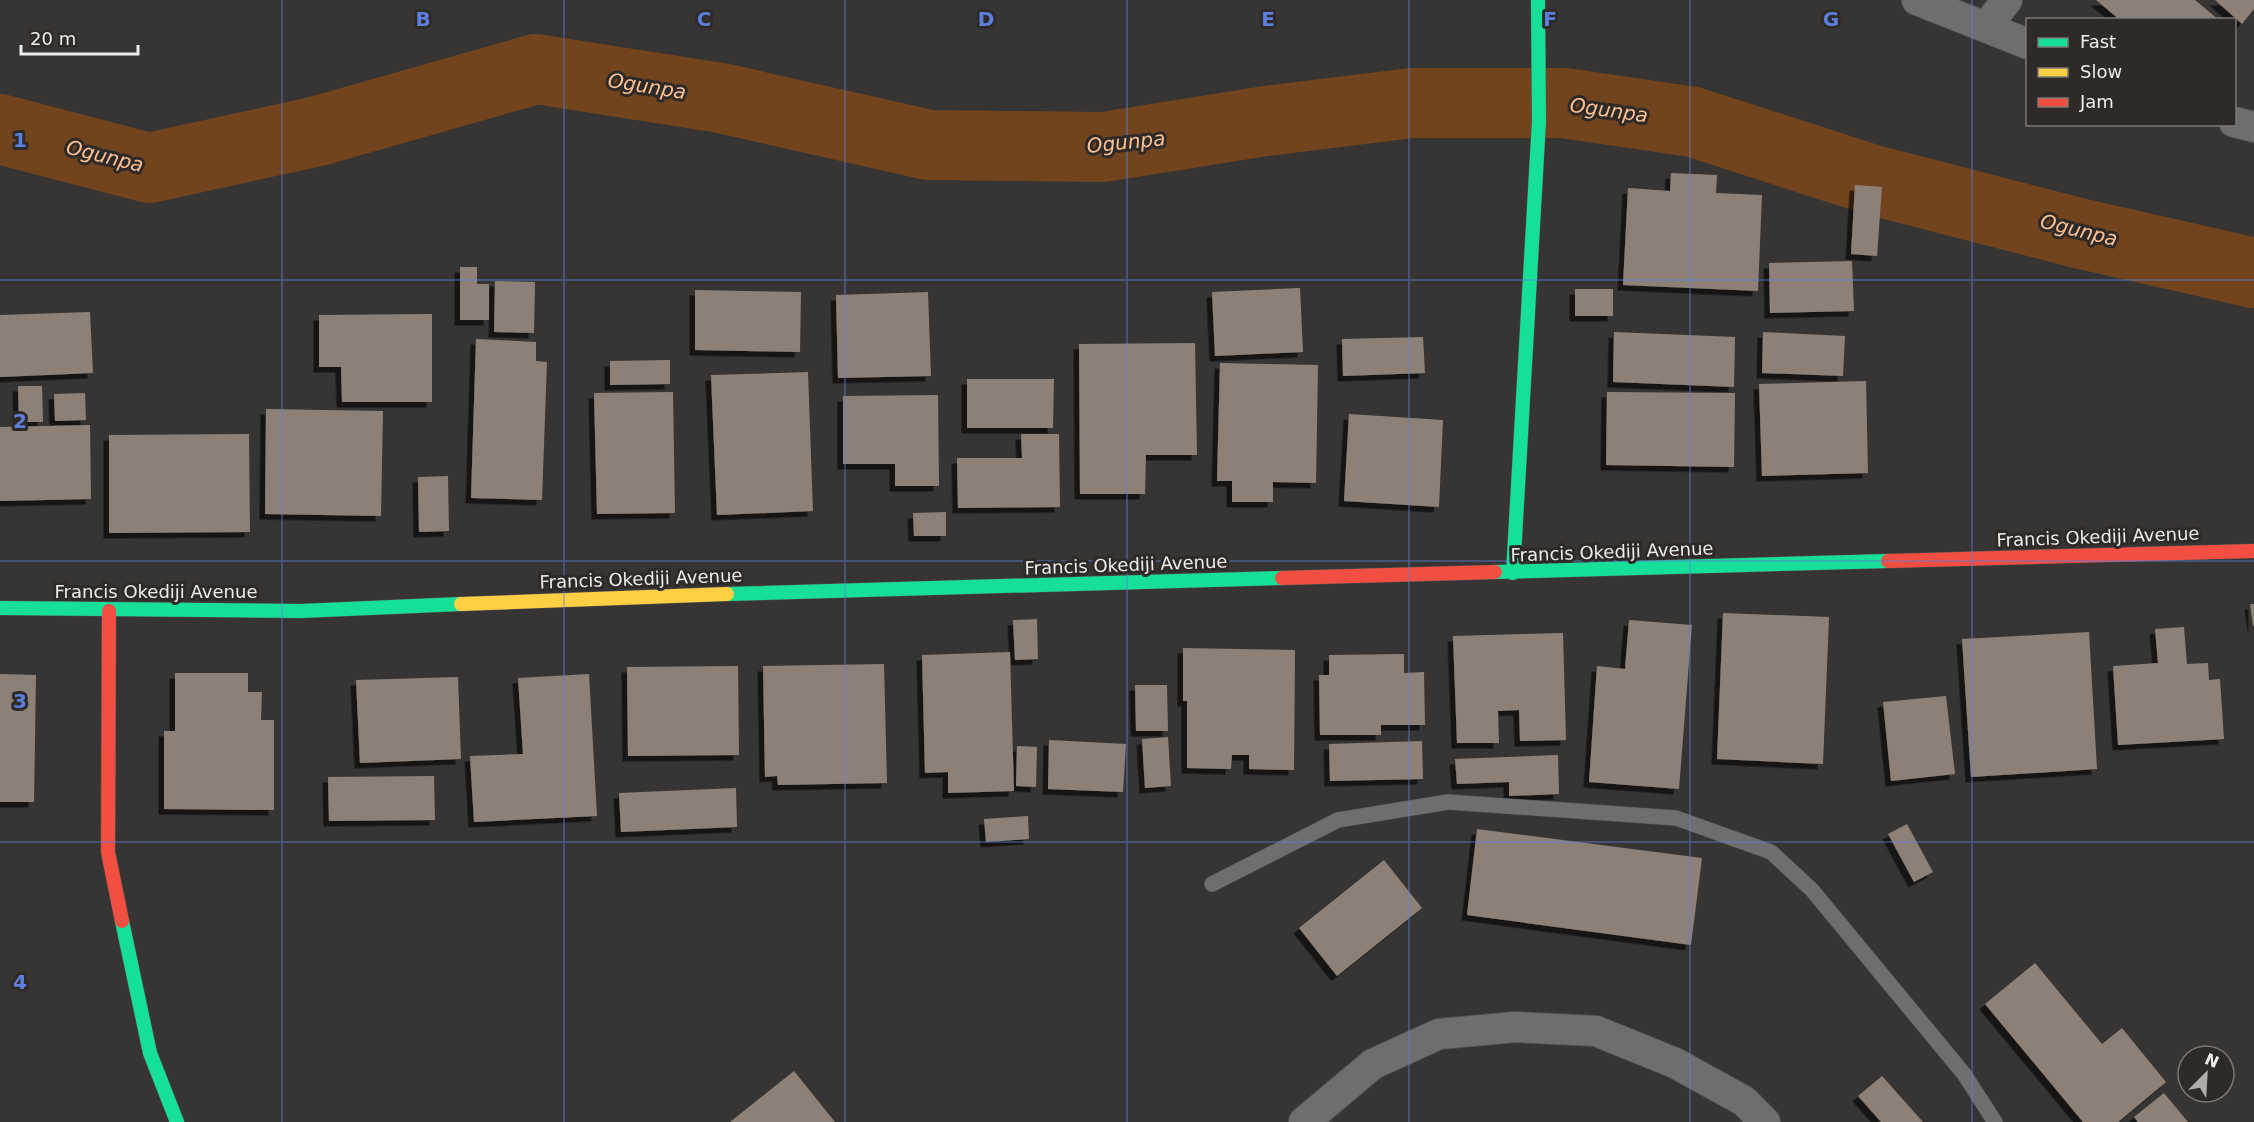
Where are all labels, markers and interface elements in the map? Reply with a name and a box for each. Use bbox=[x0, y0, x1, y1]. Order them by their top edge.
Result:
text: B bbox=[415, 7, 431, 31]
text: C bbox=[697, 7, 711, 31]
text: D bbox=[978, 7, 994, 31]
text: E bbox=[1261, 7, 1275, 31]
text: F bbox=[1543, 7, 1557, 31]
text: G bbox=[1823, 7, 1839, 31]
scale bar bbox=[21, 18, 138, 56]
legend bbox=[2026, 18, 2236, 126]
text: 20 m bbox=[30, 28, 76, 49]
text: Fast bbox=[2080, 31, 2116, 52]
text: Slow bbox=[2080, 61, 2122, 82]
water label: Ogunpa bbox=[606, 68, 688, 104]
text: Jam bbox=[2079, 91, 2114, 112]
water label: Ogunpa bbox=[1568, 93, 1650, 127]
water label: Ogunpa bbox=[1086, 126, 1166, 158]
text: 1 bbox=[13, 128, 27, 152]
water label: Ogunpa bbox=[64, 135, 146, 177]
water label: Ogunpa bbox=[2038, 209, 2120, 251]
text: 2 bbox=[13, 409, 27, 433]
street label: Francis Okediji Avenue bbox=[1996, 522, 2200, 551]
street label: Francis Okediji Avenue bbox=[1510, 537, 1714, 566]
street label: Francis Okediji Avenue bbox=[1024, 550, 1228, 579]
street label: Francis Okediji Avenue bbox=[539, 564, 743, 593]
street label: Francis Okediji Avenue bbox=[55, 581, 257, 602]
text: 3 bbox=[13, 689, 27, 713]
text: 4 bbox=[13, 970, 27, 994]
north arrow bbox=[2176, 1044, 2236, 1104]
text: N bbox=[2202, 1049, 2222, 1072]

